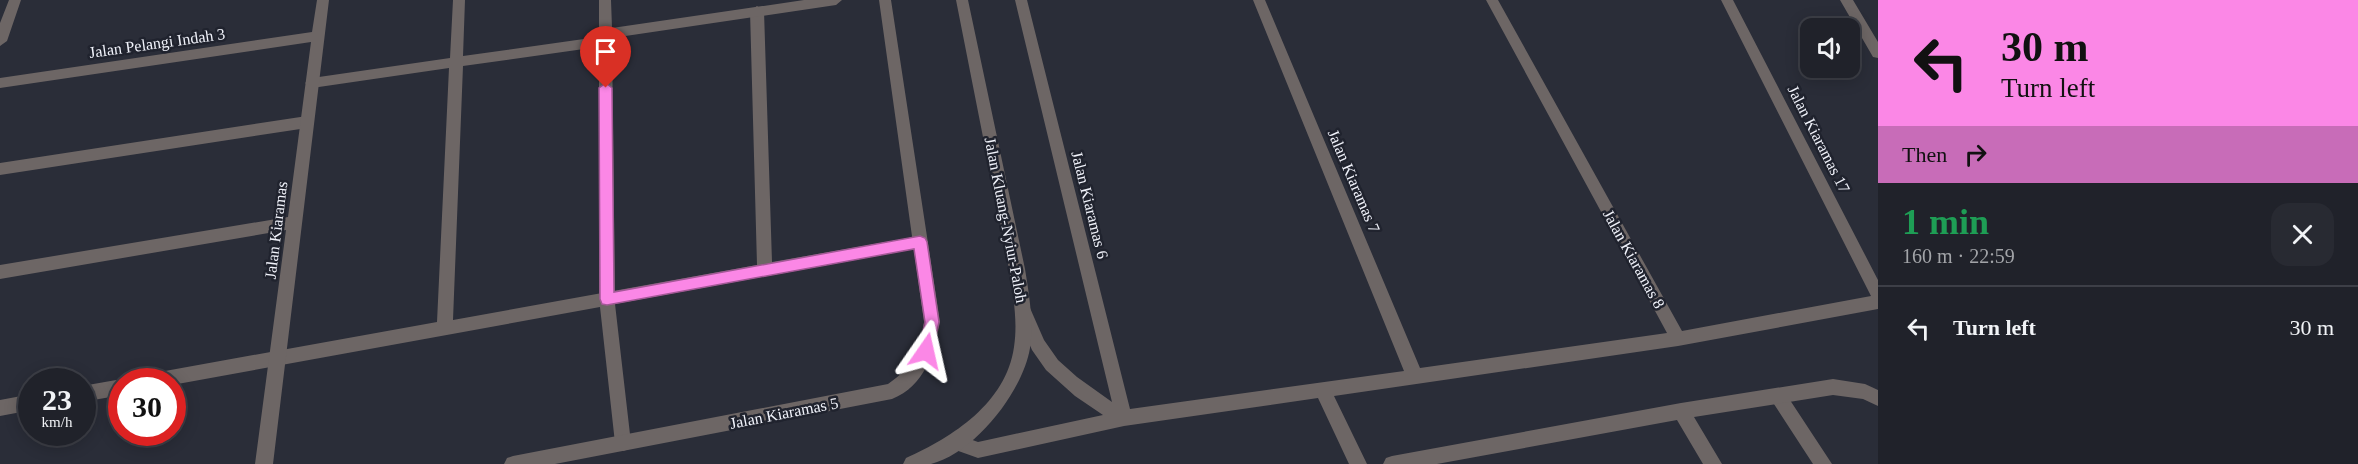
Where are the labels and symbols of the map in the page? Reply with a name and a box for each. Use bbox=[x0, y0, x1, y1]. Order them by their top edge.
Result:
street label: Jalan Pelangi Indah 3 bbox=[88, 25, 226, 62]
pin bbox=[580, 26, 631, 88]
street label: Jalan Kiaramas 17 bbox=[1785, 82, 1853, 196]
street label: Jalan Kiaramas 7 bbox=[1325, 127, 1383, 235]
street label: Jalan Kluang-Nyiur-Paloh bbox=[981, 136, 1030, 304]
street label: Jalan Kiaramas 6 bbox=[1068, 149, 1112, 261]
street label: Jalan Kiaramas bbox=[262, 180, 290, 280]
street label: Jalan Kiaramas 8 bbox=[1600, 207, 1668, 311]
position arrow bbox=[894, 319, 958, 383]
speed limit sign: 30 bbox=[108, 368, 186, 446]
street label: Jalan Kiaramas 5 bbox=[728, 394, 840, 432]

